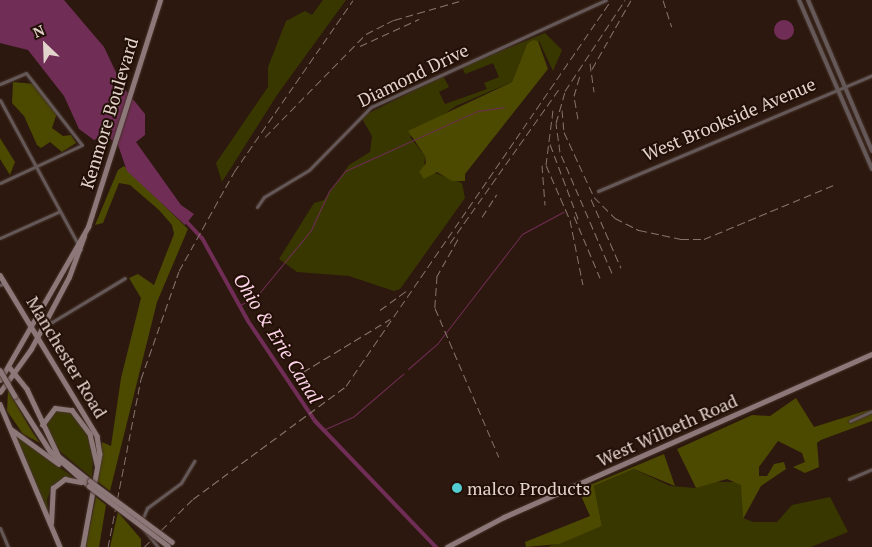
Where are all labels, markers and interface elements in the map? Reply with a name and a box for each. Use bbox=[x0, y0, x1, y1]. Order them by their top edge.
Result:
north arrow bbox=[20, 20, 70, 70]
text: N bbox=[30, 20, 47, 42]
street label: Kenmore Boulevard bbox=[76, 35, 142, 191]
street label: Diamond Drive bbox=[354, 39, 472, 111]
street label: West Brookside Avenue bbox=[639, 73, 819, 165]
water label: Ohio & Erie Canal bbox=[229, 269, 327, 407]
street label: Manchester Road bbox=[22, 292, 112, 422]
street label: West Wilbeth Road bbox=[593, 389, 741, 471]
place label: malco Products bbox=[467, 477, 590, 499]
marker: malco Products bbox=[451, 482, 463, 494]

